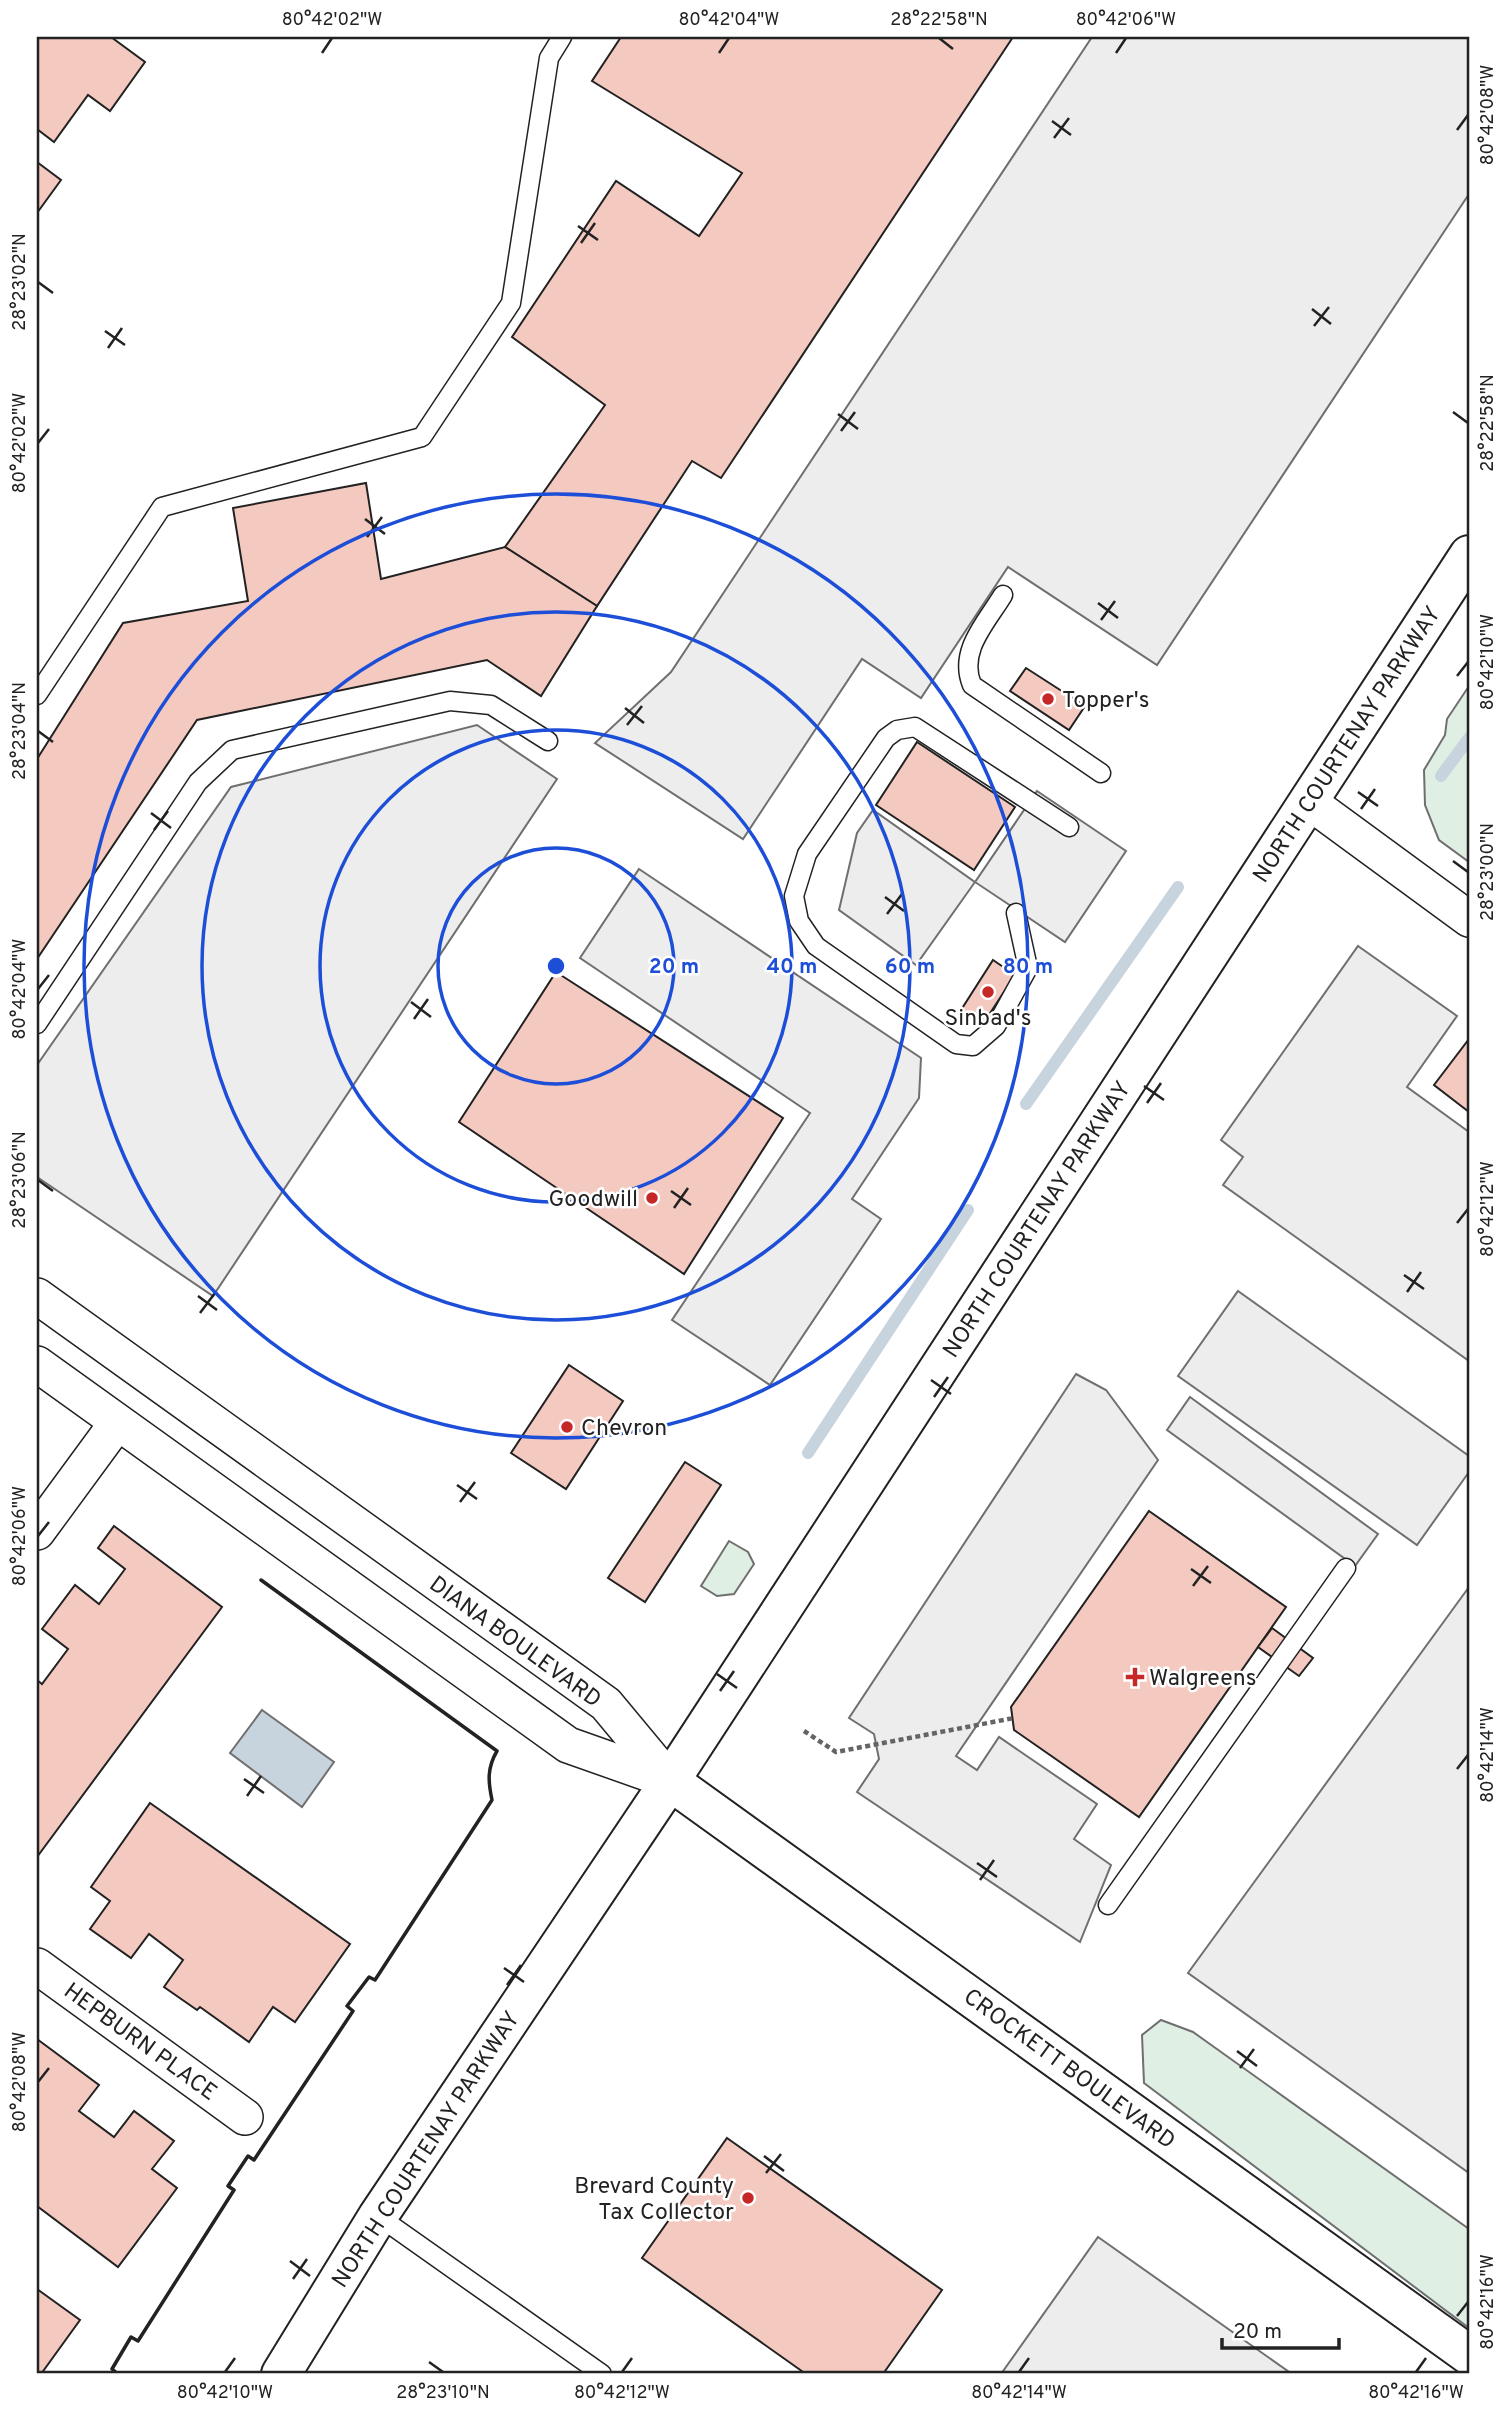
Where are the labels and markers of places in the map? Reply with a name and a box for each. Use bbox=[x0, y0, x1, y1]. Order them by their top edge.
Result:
place label: Topper's bbox=[1062, 687, 1150, 716]
marker: Topper's bbox=[1040, 691, 1056, 707]
centre of rings bbox=[544, 954, 568, 978]
marker: Sinbad's bbox=[980, 984, 996, 1000]
place label: Sinbad's bbox=[945, 1005, 1031, 1034]
place label: Goodwill bbox=[549, 1186, 638, 1215]
marker: Goodwill bbox=[644, 1190, 660, 1206]
place label: Chevron bbox=[581, 1415, 667, 1444]
marker: Chevron bbox=[559, 1419, 575, 1435]
place label: Walgreens bbox=[1149, 1665, 1256, 1694]
marker: Walgreens bbox=[1127, 1669, 1143, 1685]
place label: Brevard County Tax Collector bbox=[574, 2173, 734, 2228]
marker: Brevard County Tax Collector bbox=[740, 2190, 756, 2206]

